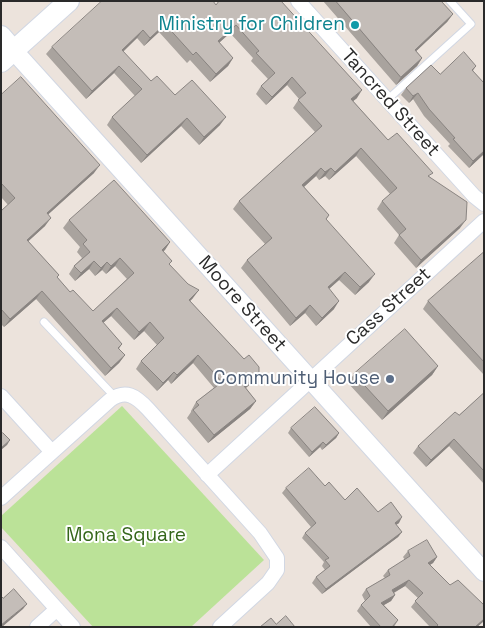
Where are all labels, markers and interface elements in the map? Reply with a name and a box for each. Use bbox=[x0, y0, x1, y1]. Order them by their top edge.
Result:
place label: Ministry for Children bbox=[159, 14, 345, 36]
marker: Ministry for Children bbox=[349, 19, 361, 31]
street label: Tancred Street bbox=[336, 45, 444, 161]
street label: Moore Street bbox=[193, 251, 291, 357]
street label: Cass Street bbox=[342, 263, 436, 351]
place label: Community House bbox=[213, 368, 380, 390]
marker: Community House bbox=[384, 373, 396, 385]
park label: Mona Square bbox=[66, 525, 186, 547]

